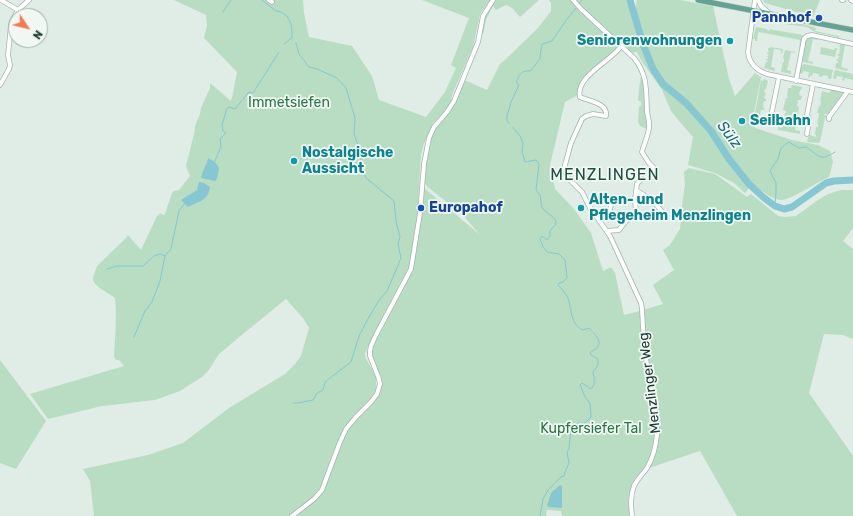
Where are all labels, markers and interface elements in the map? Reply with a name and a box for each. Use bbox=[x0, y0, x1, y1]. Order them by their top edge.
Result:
north arrow bbox=[8, 8, 48, 48]
place label: Pannhof bbox=[752, 10, 811, 26]
marker: Pannhof bbox=[814, 13, 824, 23]
text: N bbox=[30, 28, 45, 42]
place label: Seniorenwohnungen bbox=[577, 33, 722, 49]
marker: Seniorenwohnungen bbox=[725, 36, 735, 46]
park label: Immetsiefen bbox=[248, 95, 330, 111]
place label: Seilbahn bbox=[750, 113, 811, 129]
marker: Seilbahn bbox=[737, 116, 747, 126]
water label: Sülz bbox=[713, 118, 745, 152]
place label: Nostalgische Aussicht bbox=[302, 145, 393, 178]
marker: Nostalgische Aussicht bbox=[289, 156, 299, 166]
district label: MENZLINGEN bbox=[550, 165, 660, 185]
place label: Alten- und Pflegeheim Menzlingen bbox=[589, 192, 751, 224]
place label: Europahof bbox=[429, 200, 503, 216]
marker: Europahof bbox=[416, 203, 426, 213]
marker: Alten- und Pflegeheim Menzlingen bbox=[576, 203, 586, 213]
street label: Menzlinger Weg bbox=[635, 331, 665, 435]
park label: Kupfersiefer Tal bbox=[540, 421, 642, 437]

